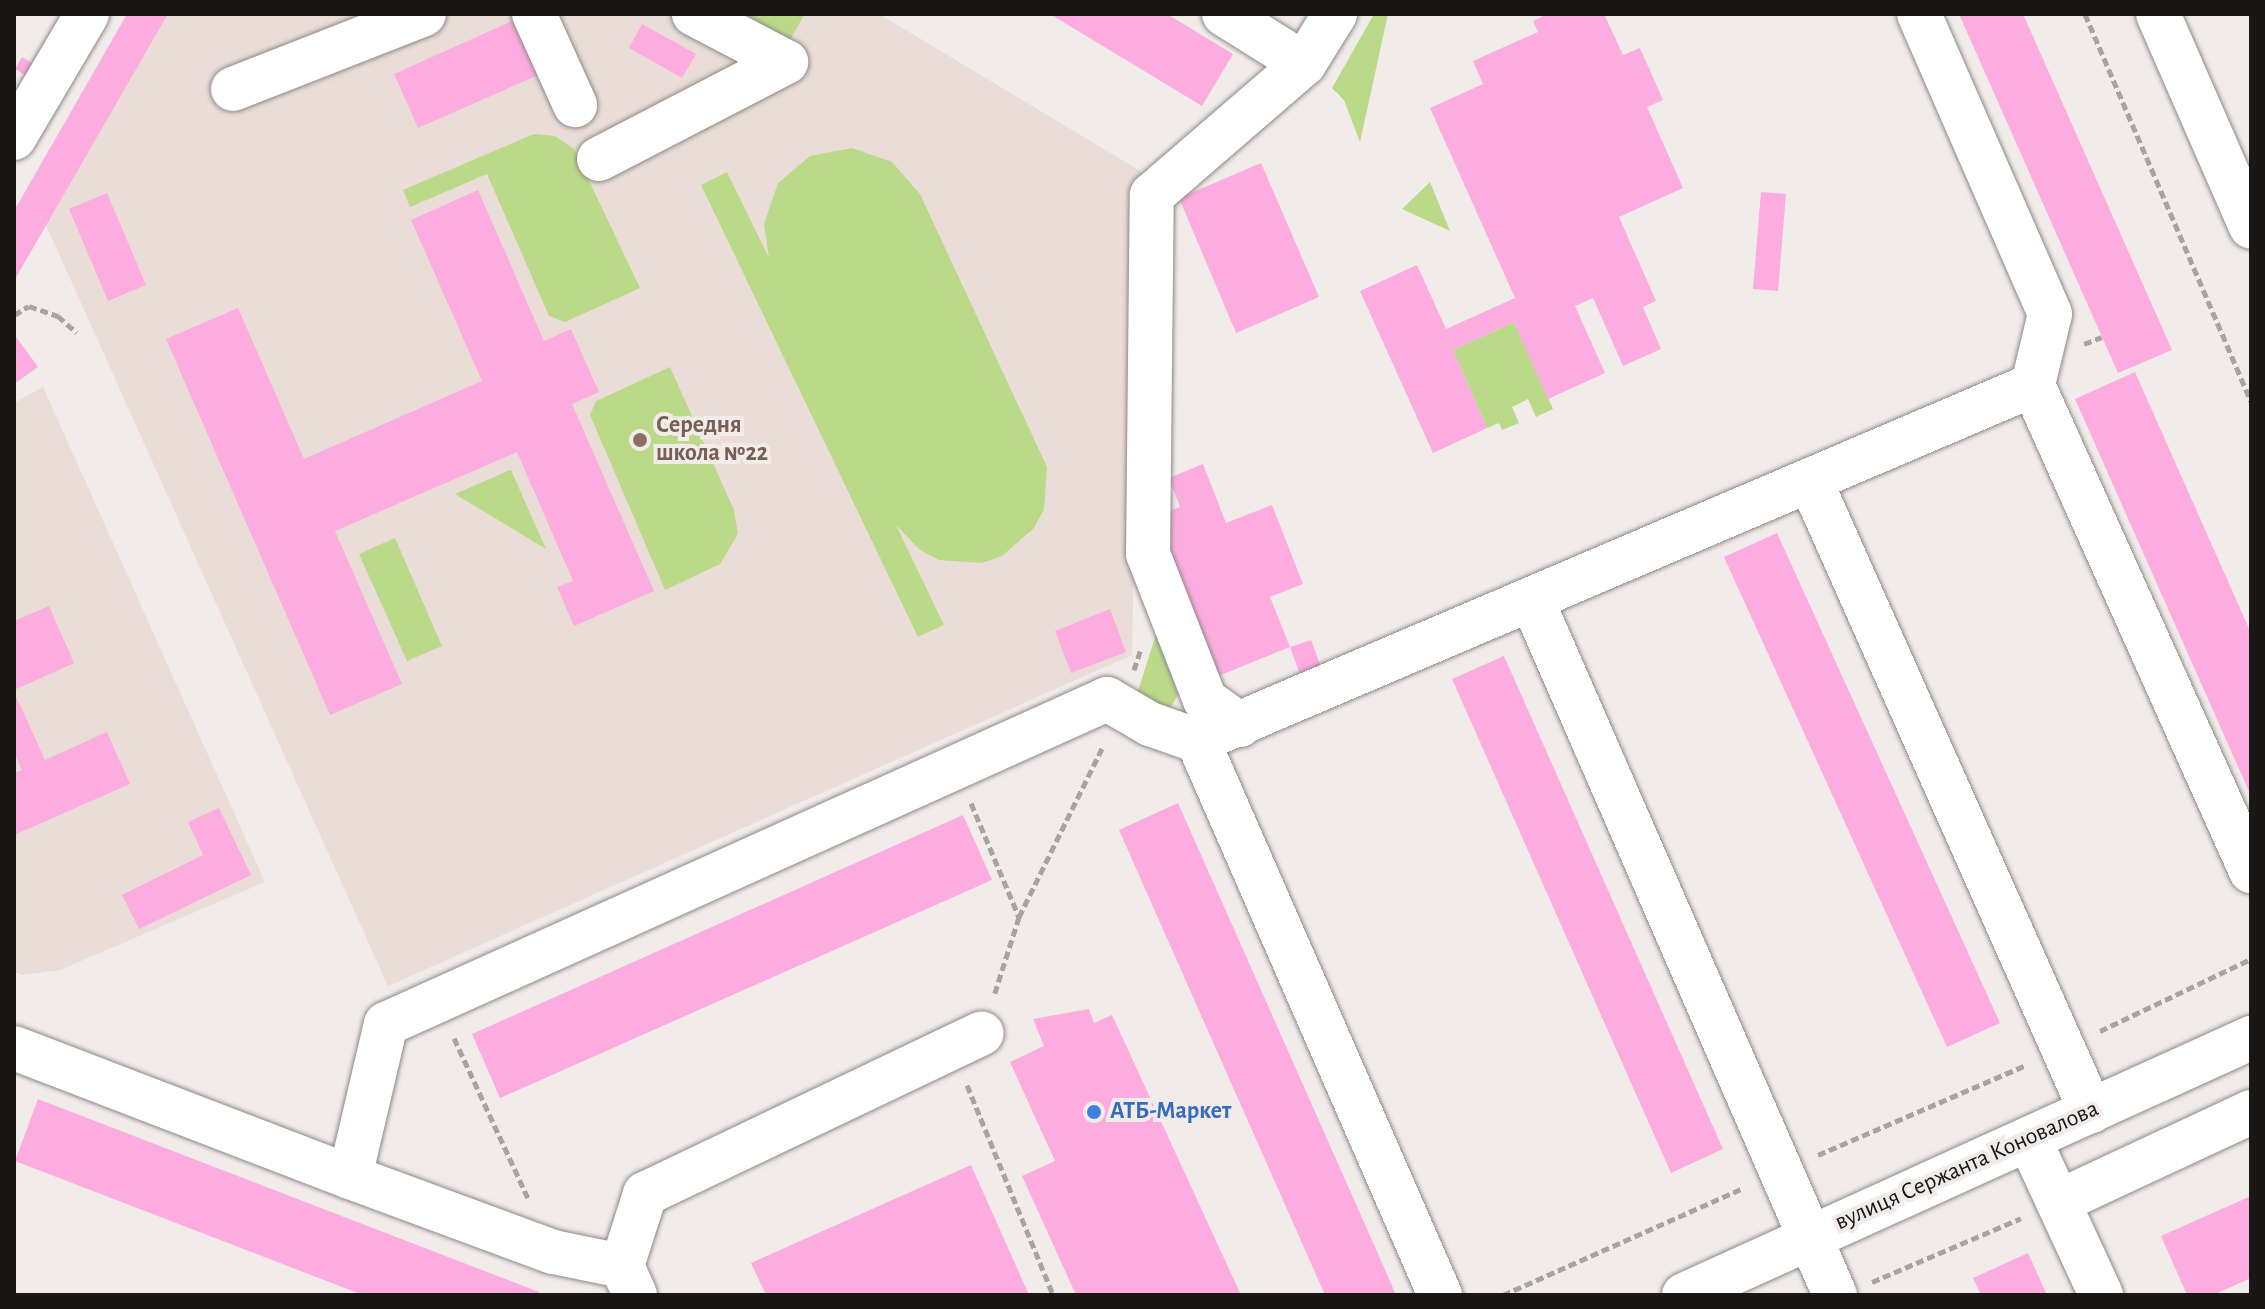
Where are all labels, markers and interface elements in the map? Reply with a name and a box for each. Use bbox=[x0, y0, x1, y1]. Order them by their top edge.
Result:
place label: Середня школа №22 bbox=[656, 412, 768, 468]
marker: Середня школа №22 bbox=[631, 431, 649, 449]
street label: вулиця Сержанта Коновалова bbox=[1831, 1095, 2103, 1237]
place label: АТБ-Маркет bbox=[1110, 1098, 1231, 1126]
marker: АТБ-Маркет bbox=[1085, 1103, 1103, 1121]

